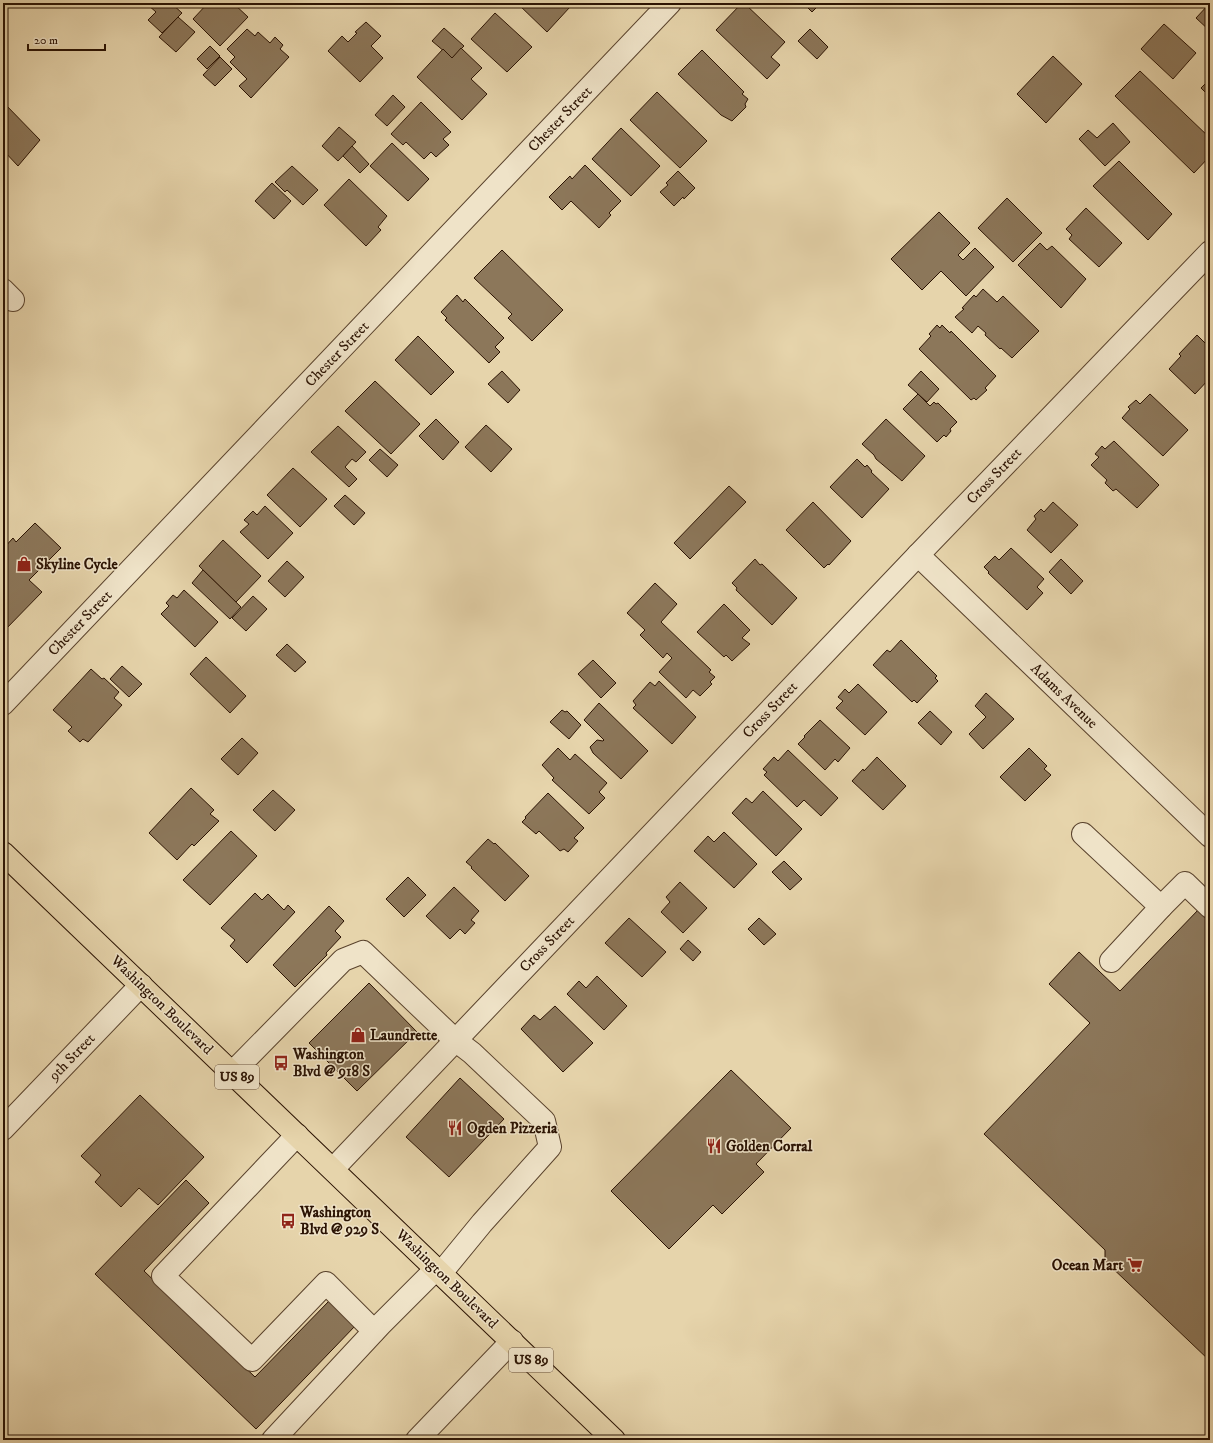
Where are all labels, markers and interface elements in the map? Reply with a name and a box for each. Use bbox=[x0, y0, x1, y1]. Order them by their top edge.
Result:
scale bar bbox=[28, 26, 105, 52]
text: 20 m bbox=[34, 33, 58, 48]
street label: Chester Street bbox=[524, 82, 596, 156]
street label: Chester Street bbox=[301, 317, 373, 391]
street label: Cross Street bbox=[962, 444, 1026, 508]
shop icon: Skyline Cycle bbox=[15, 555, 33, 573]
place label: Skyline Cycle bbox=[36, 555, 119, 574]
street label: Chester Street bbox=[44, 586, 116, 660]
street label: Adams Avenue bbox=[1026, 659, 1102, 733]
street label: Cross Street bbox=[738, 678, 802, 742]
street label: Cross Street bbox=[515, 912, 579, 976]
street label: Washington Boulevard bbox=[106, 951, 217, 1059]
shop icon: Laundrette bbox=[349, 1026, 367, 1044]
place label: Laundrette bbox=[370, 1026, 438, 1045]
street label: 9th Street bbox=[44, 1029, 99, 1085]
place label: Washington Blvd @ 918 S bbox=[292, 1045, 370, 1081]
bus stop icon: Washington Blvd @ 918 S bbox=[272, 1054, 290, 1072]
road number: US 89 bbox=[215, 1065, 259, 1089]
restaurant icon: Ogden Pizzeria bbox=[446, 1119, 464, 1137]
place label: Ogden Pizzeria bbox=[467, 1119, 558, 1138]
restaurant icon: Golden Corral bbox=[705, 1137, 723, 1155]
place label: Golden Corral bbox=[726, 1137, 813, 1156]
place label: Washington Blvd @ 929 S bbox=[299, 1203, 379, 1239]
bus stop icon: Washington Blvd @ 929 S bbox=[279, 1212, 297, 1230]
street label: Washington Boulevard bbox=[391, 1225, 502, 1333]
place label: Ocean Mart bbox=[1052, 1256, 1123, 1275]
supermarket icon: Ocean Mart bbox=[1126, 1256, 1144, 1274]
road number: US 89 bbox=[509, 1348, 553, 1372]

